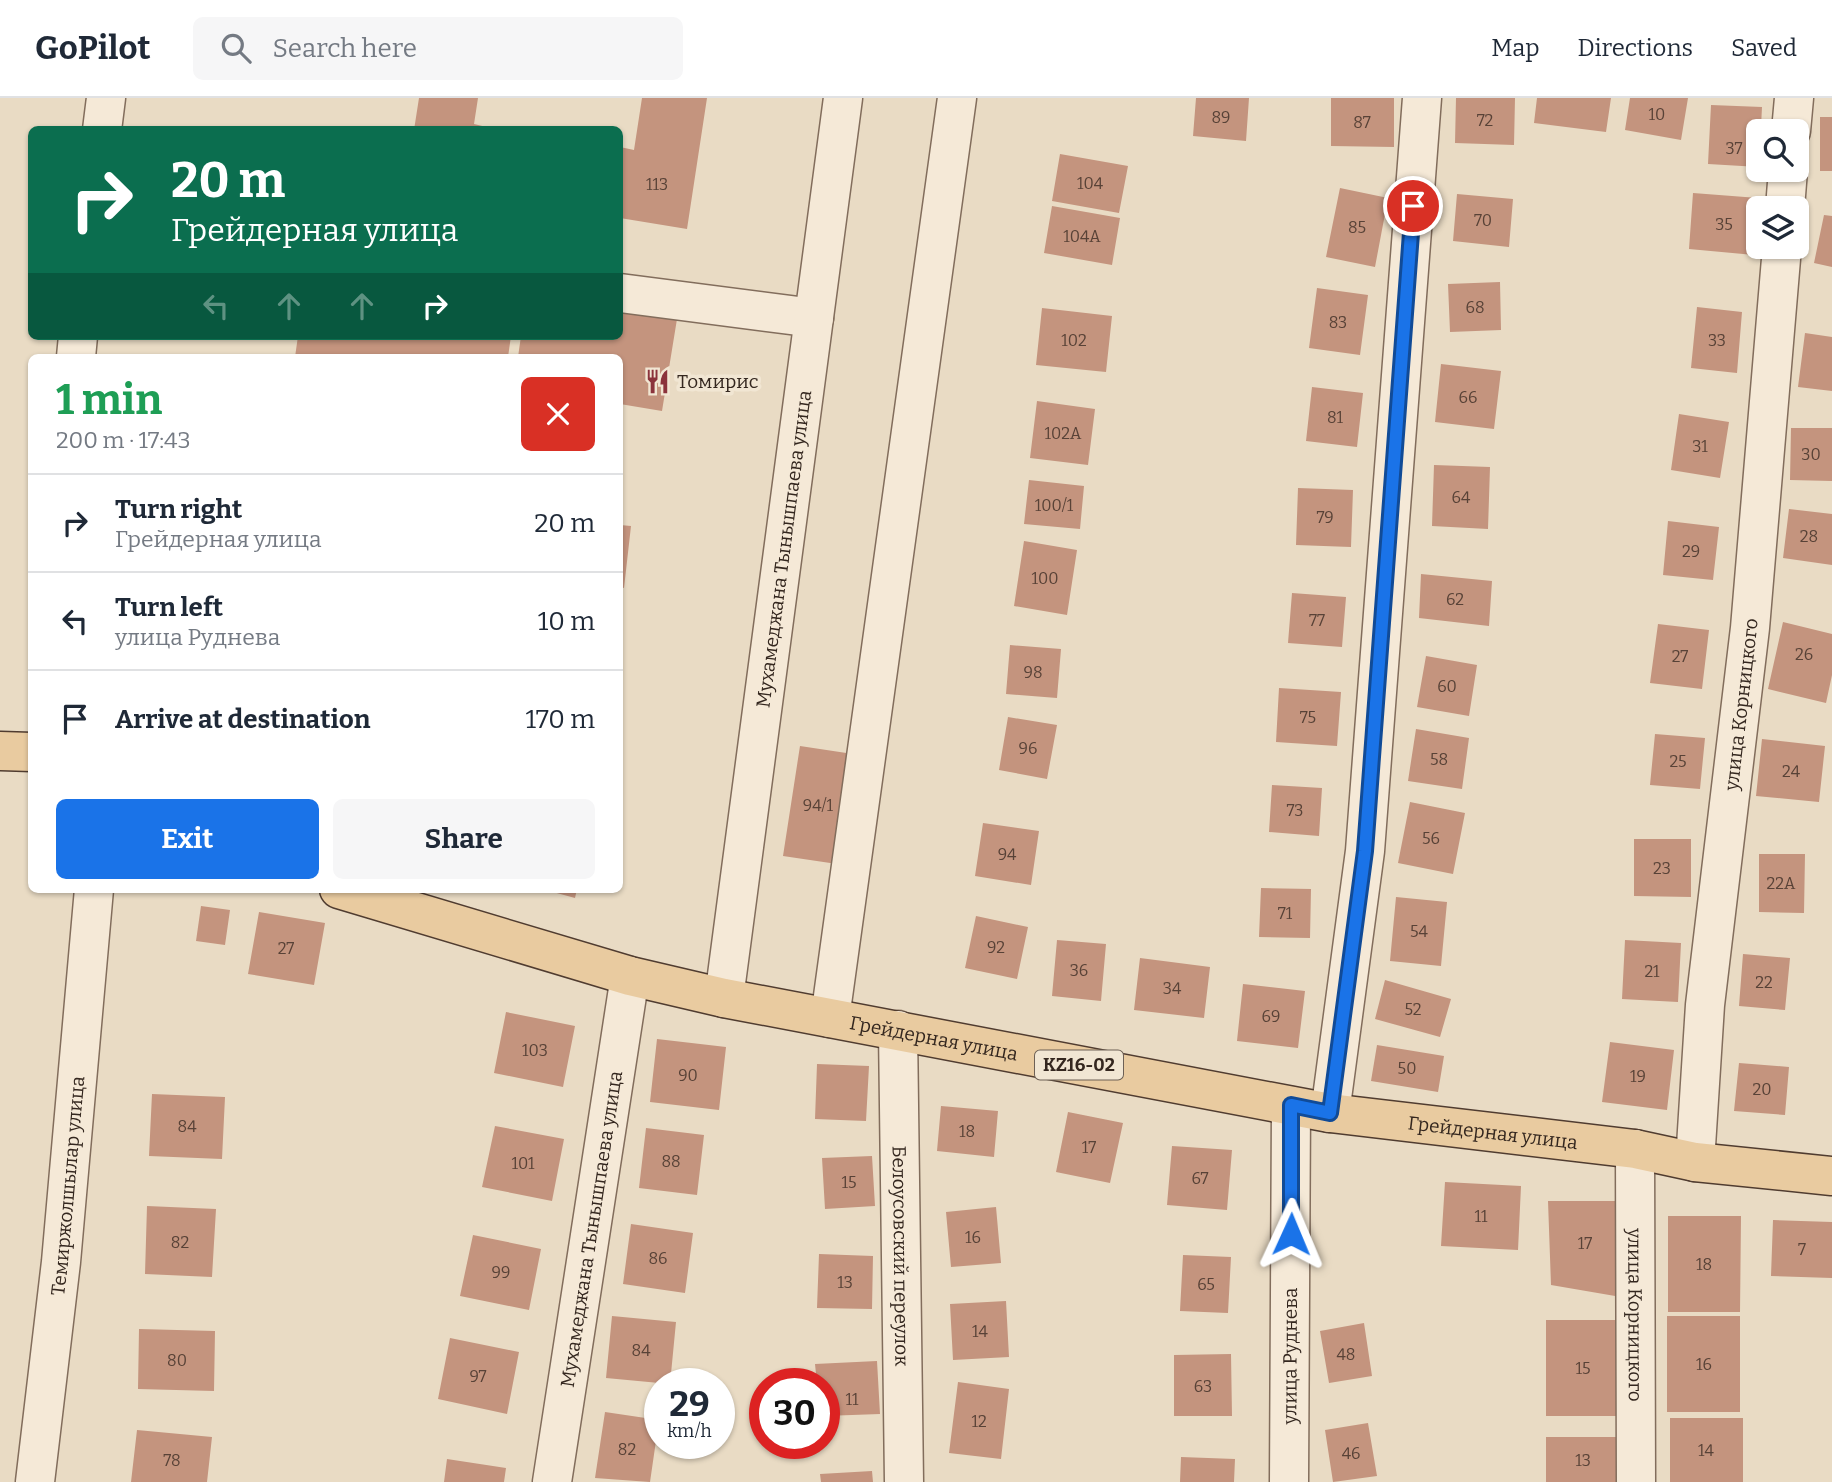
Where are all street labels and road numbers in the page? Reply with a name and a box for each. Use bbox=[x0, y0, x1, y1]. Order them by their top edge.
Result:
street label: Мухамеджана Тынышпаева улица bbox=[751, 388, 816, 709]
street label: улица Корницкого bbox=[1720, 617, 1763, 793]
street label: Грейдерная улица bbox=[848, 1011, 1020, 1066]
road number: KZ16-02 bbox=[1035, 1050, 1123, 1080]
street label: Мухамеджана Тынышпаева улица bbox=[556, 1069, 627, 1389]
street label: Темиржолшылар улица bbox=[46, 1075, 89, 1297]
street label: Грейдерная улица bbox=[1407, 1111, 1579, 1154]
street label: Белоусовский переулок bbox=[888, 1146, 913, 1367]
street label: улица Корницкого bbox=[1623, 1227, 1647, 1402]
street label: улица Руднева bbox=[1278, 1287, 1302, 1425]

